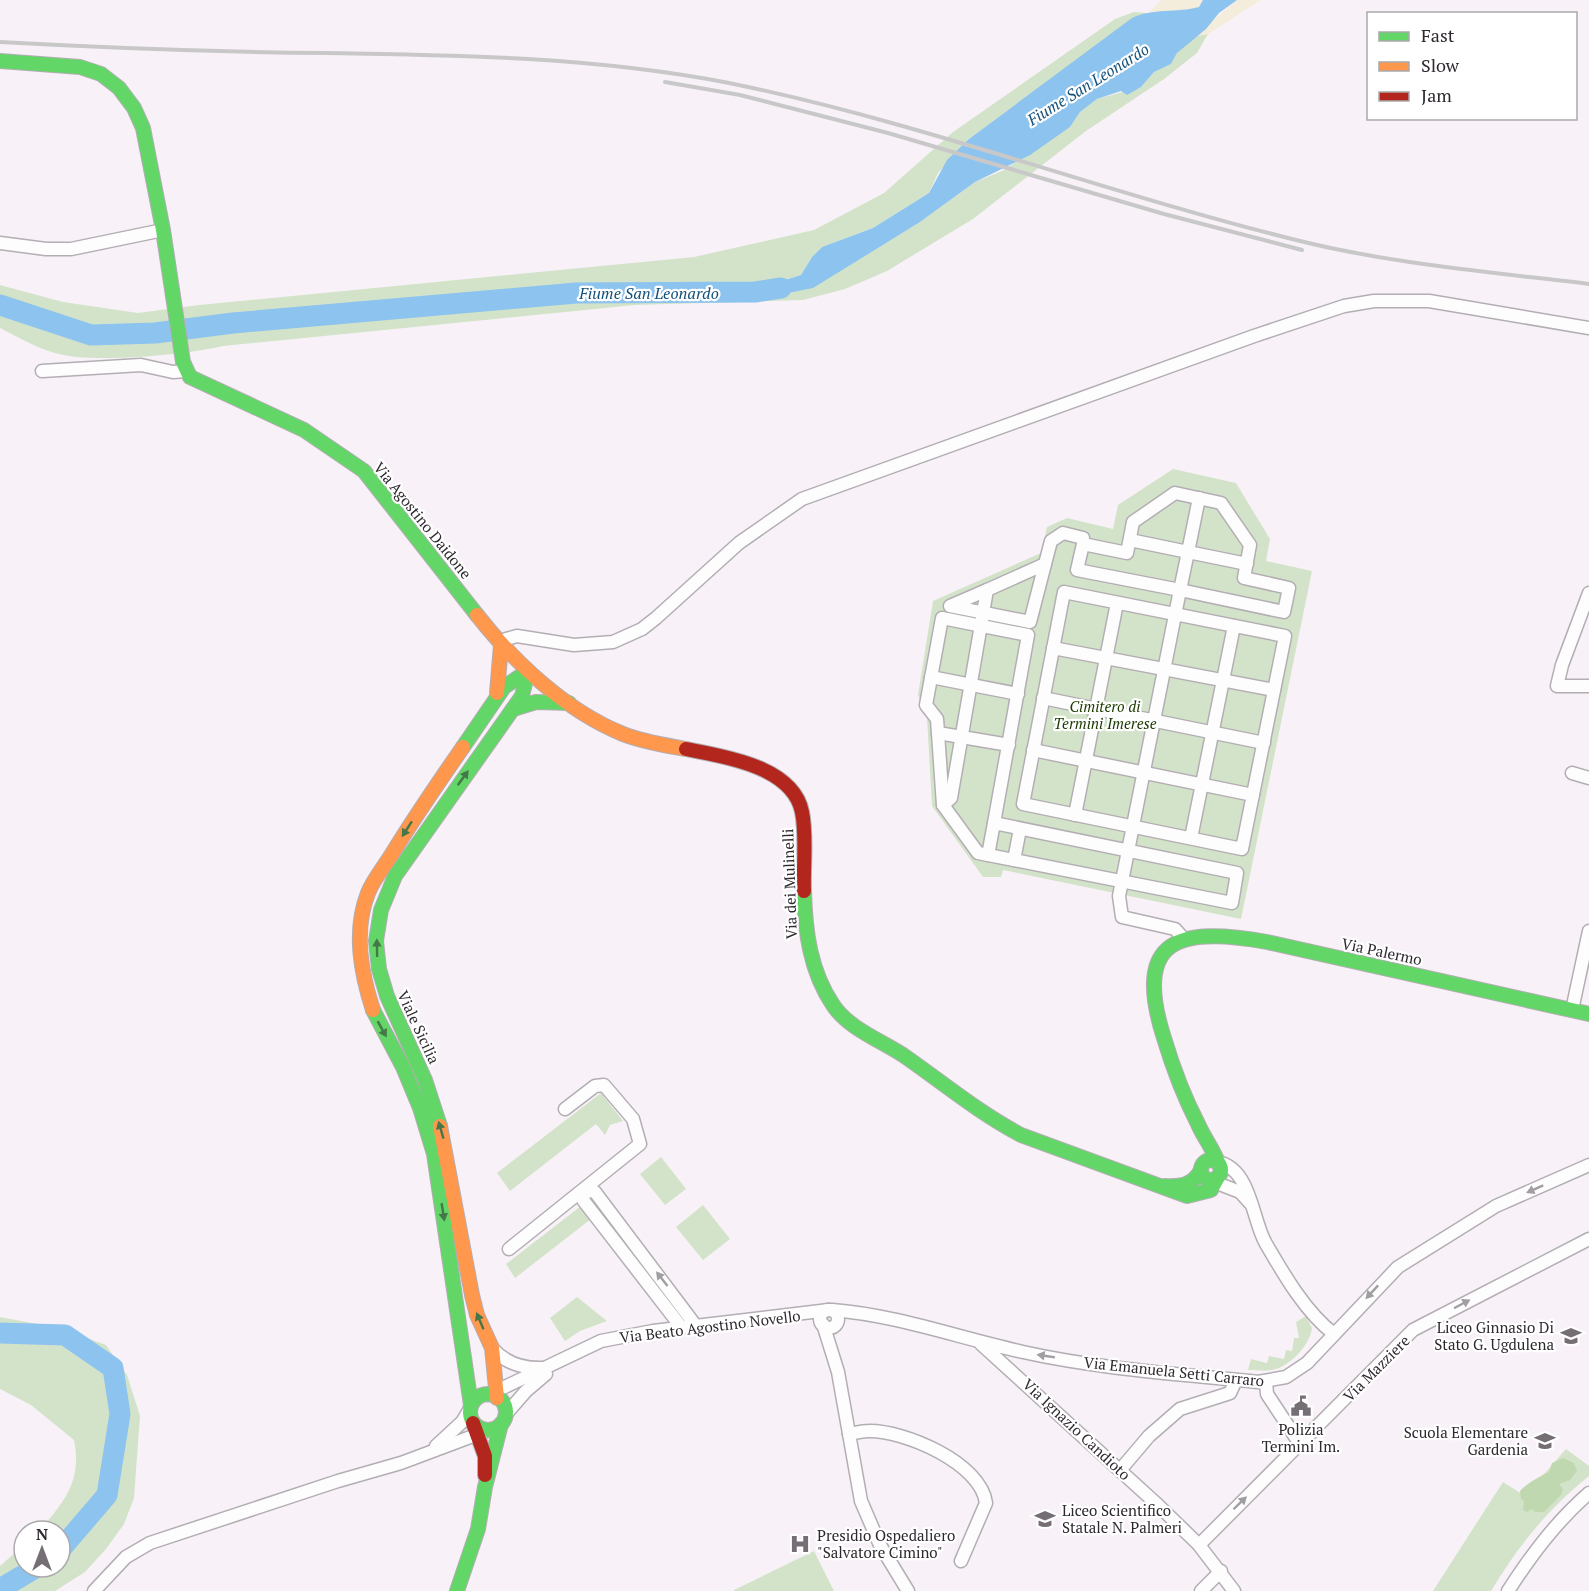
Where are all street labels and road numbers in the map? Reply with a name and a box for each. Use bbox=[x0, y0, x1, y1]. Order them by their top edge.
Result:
street label: Via Agostino Daidone bbox=[370, 457, 476, 583]
street label: Via dei Mulinelli bbox=[777, 828, 801, 940]
street label: Via Palermo bbox=[1340, 933, 1424, 969]
street label: Viale Sicilia bbox=[393, 987, 445, 1067]
street label: Via Beato Agostino Novello bbox=[618, 1305, 802, 1347]
street label: Via Mazziere bbox=[1338, 1330, 1414, 1406]
street label: Via Emanuela Setti Carraro bbox=[1083, 1352, 1265, 1390]
street label: Via Ignazio Candioto bbox=[1019, 1374, 1135, 1484]

